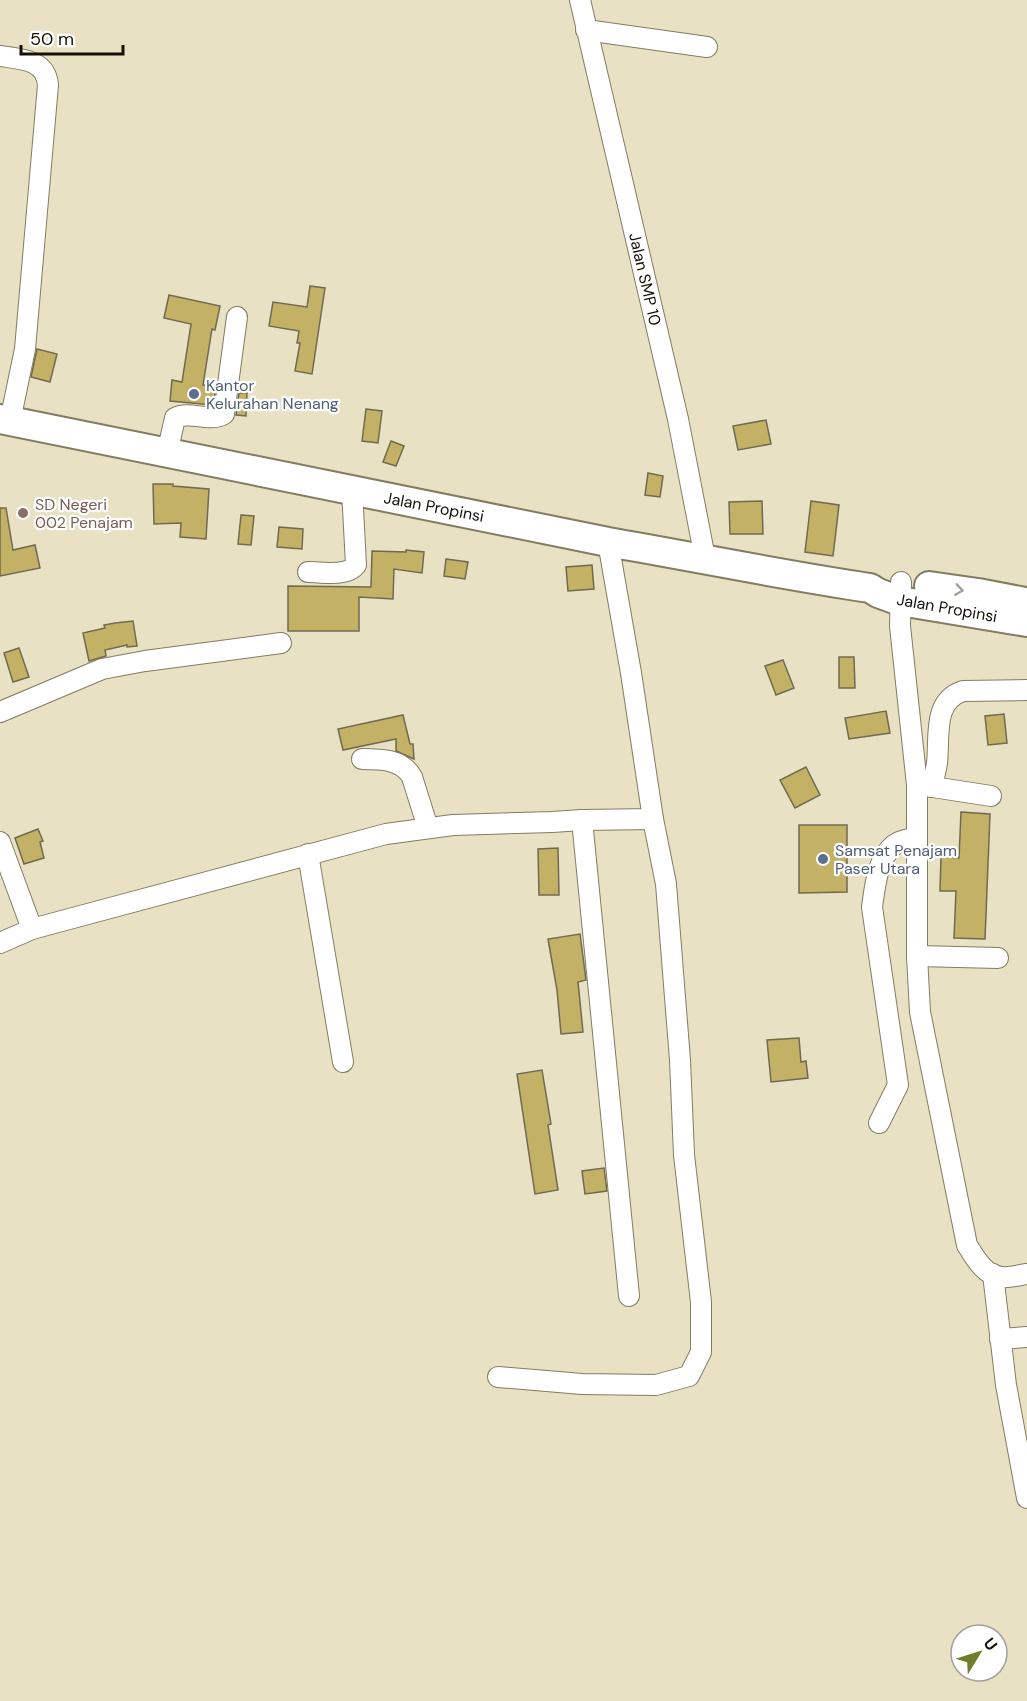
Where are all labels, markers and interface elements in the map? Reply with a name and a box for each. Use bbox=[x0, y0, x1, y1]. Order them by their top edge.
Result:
scale bar bbox=[21, 18, 123, 56]
text: 50 m bbox=[30, 27, 74, 51]
street label: Jalan SMP 10 bbox=[624, 231, 666, 328]
place label: Kantor Kelurahan Nenang bbox=[206, 375, 339, 414]
marker: Kantor Kelurahan Nenang bbox=[187, 387, 201, 401]
street label: Jalan Propinsi bbox=[382, 487, 486, 527]
place label: SD Negeri 002 Penajam bbox=[35, 494, 133, 533]
marker: SD Negeri 002 Penajam bbox=[16, 506, 30, 520]
one-way arrow bbox=[954, 584, 963, 596]
street label: Jalan Propinsi bbox=[895, 589, 999, 627]
place label: Samsat Penajam Paser Utara bbox=[835, 840, 957, 879]
marker: Samsat Penajam Paser Utara bbox=[816, 852, 830, 866]
north arrow bbox=[949, 1623, 1009, 1683]
text: U bbox=[979, 1633, 1002, 1655]

